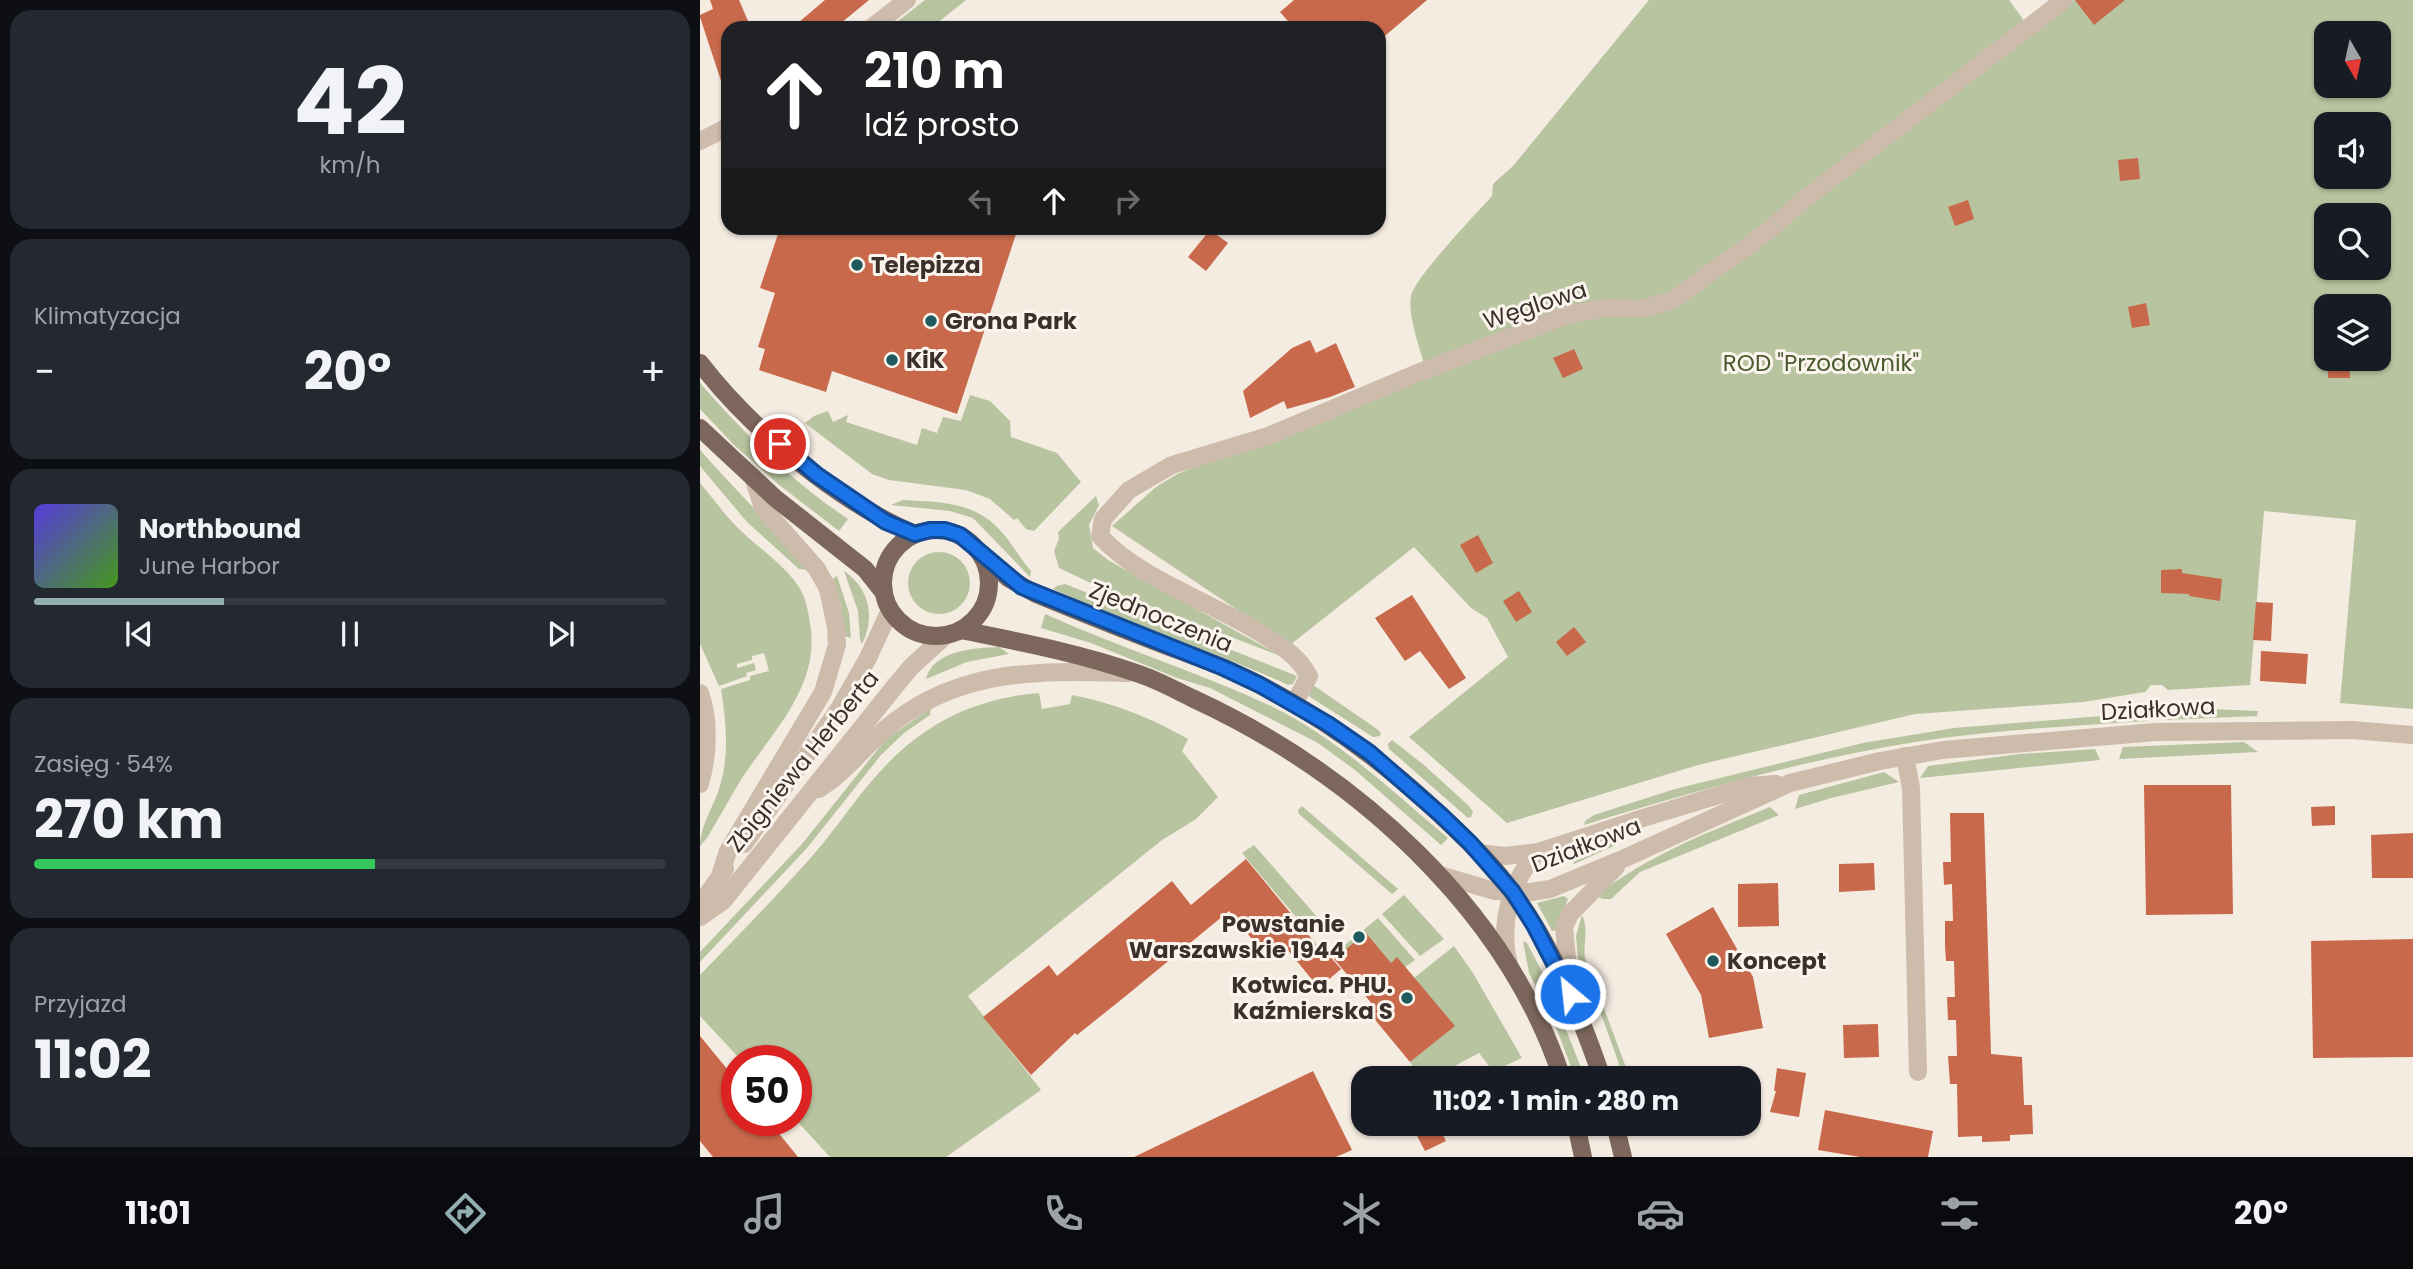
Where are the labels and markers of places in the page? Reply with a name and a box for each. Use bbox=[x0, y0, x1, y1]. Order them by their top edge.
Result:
place label: Telepizza bbox=[871, 249, 981, 281]
marker: Telepizza bbox=[849, 257, 865, 273]
place label: Grona Park bbox=[945, 305, 1078, 337]
marker: Grona Park bbox=[923, 313, 939, 329]
place label: KiK bbox=[906, 344, 945, 376]
marker: KiK bbox=[884, 352, 900, 368]
pin bbox=[750, 414, 810, 474]
place label: Powstanie Warszawskie 1944 bbox=[1129, 908, 1345, 966]
marker: Powstanie Warszawskie 1944 bbox=[1351, 929, 1367, 945]
place label: Koncept bbox=[1727, 945, 1826, 977]
marker: Koncept bbox=[1705, 953, 1721, 969]
place label: Kotwica. PHU. Kaźmierska S bbox=[1232, 969, 1393, 1027]
marker: Kotwica. PHU. Kaźmierska S bbox=[1399, 990, 1415, 1006]

